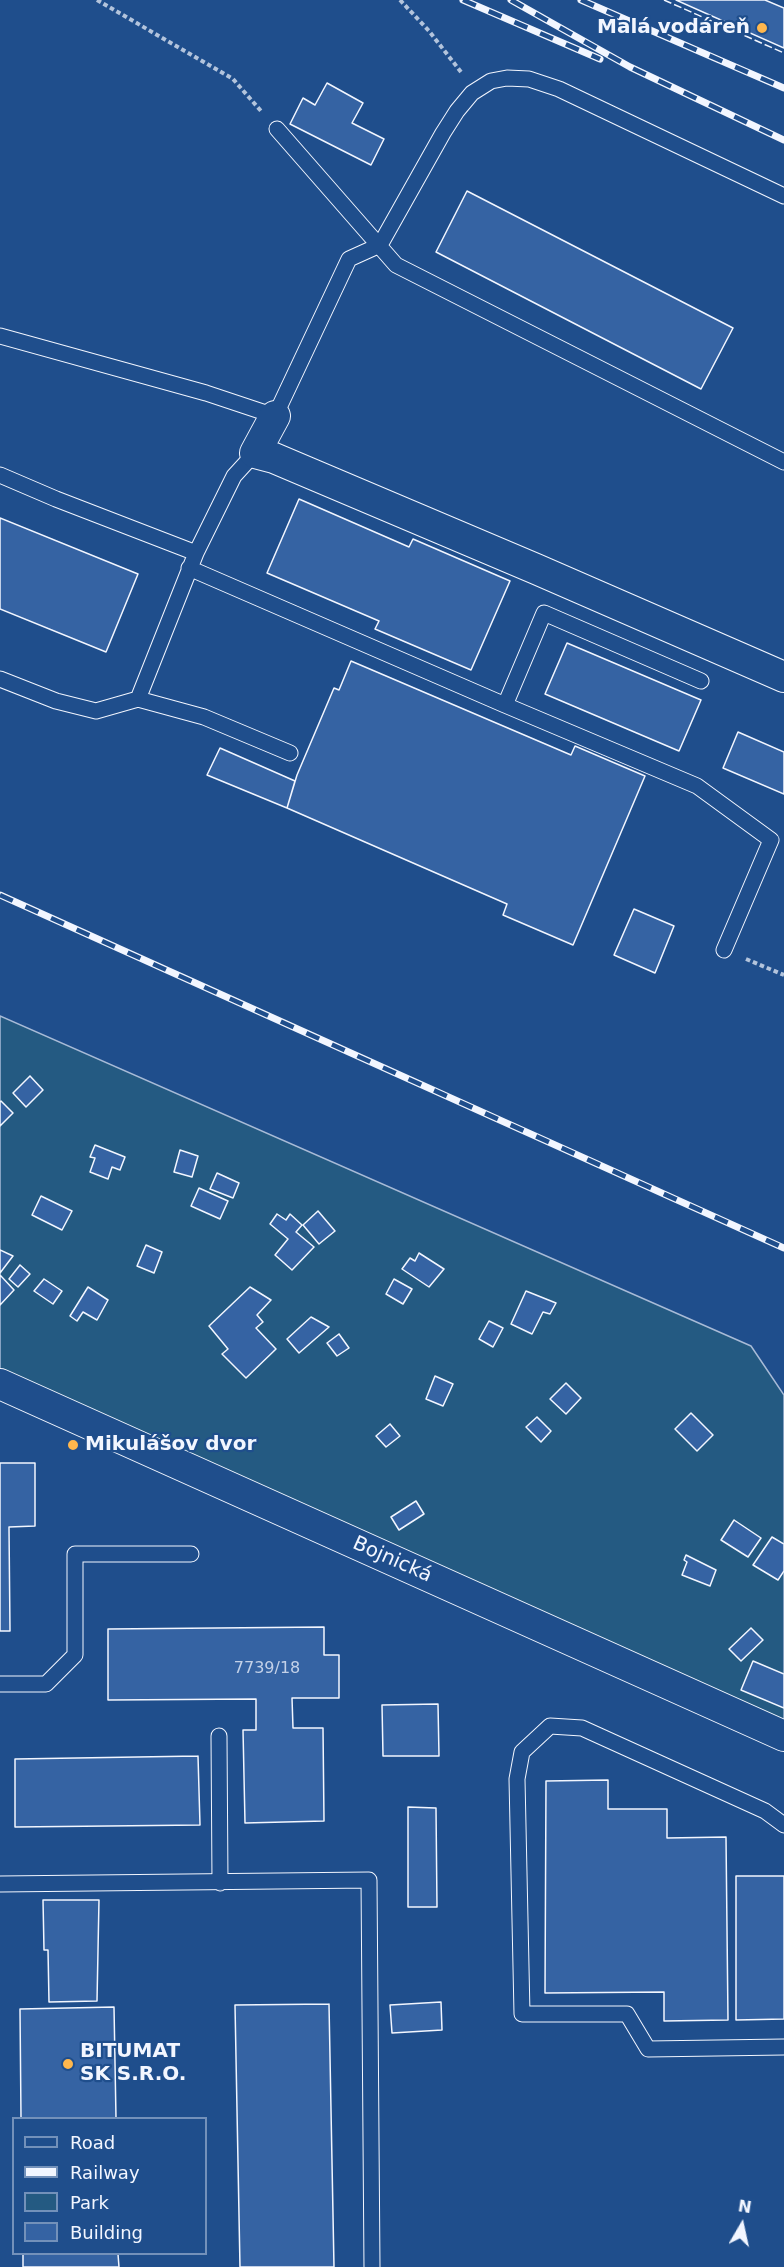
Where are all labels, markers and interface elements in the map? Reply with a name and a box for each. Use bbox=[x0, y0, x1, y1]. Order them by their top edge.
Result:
place label: Malá vodáreň bbox=[597, 16, 750, 40]
marker: Malá vodáreň bbox=[755, 21, 769, 35]
place label: Mikulášov dvor bbox=[85, 1433, 256, 1457]
marker: Mikulášov dvor bbox=[66, 1438, 80, 1452]
street label: Bojnická bbox=[349, 1532, 435, 1588]
house number: 7739/18 bbox=[234, 1659, 300, 1679]
place label: BITUMAT SK S.R.O. bbox=[80, 2040, 186, 2087]
marker: BITUMAT SK S.R.O. bbox=[61, 2057, 75, 2071]
legend bbox=[12, 2117, 207, 2255]
text: Road bbox=[70, 2132, 115, 2153]
text: Railway bbox=[70, 2162, 140, 2183]
text: Park bbox=[70, 2192, 109, 2213]
north arrow bbox=[712, 2195, 772, 2255]
text: N bbox=[737, 2196, 753, 2217]
text: Building bbox=[70, 2222, 143, 2243]

